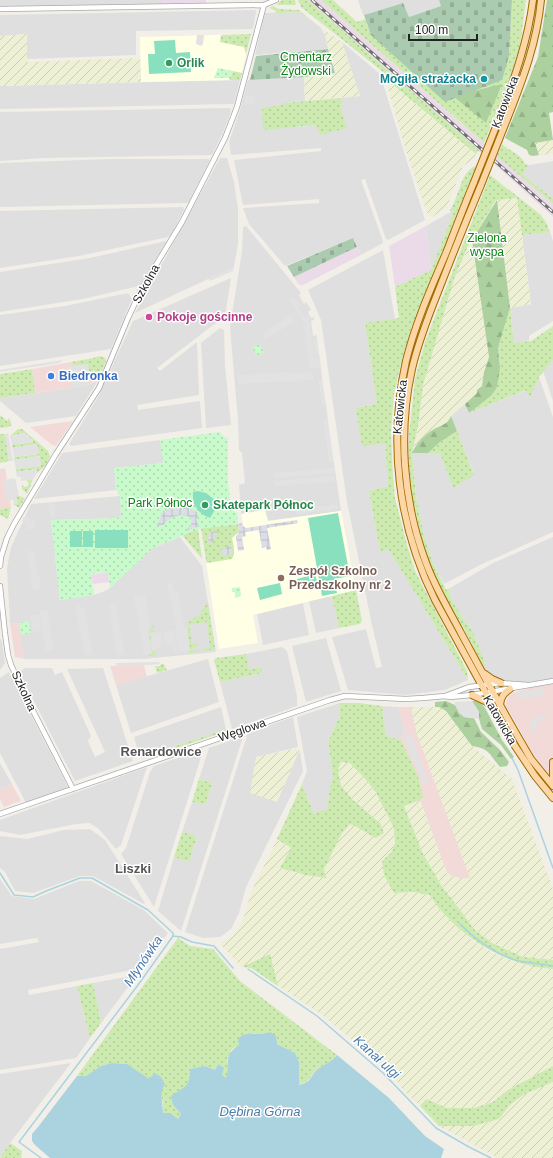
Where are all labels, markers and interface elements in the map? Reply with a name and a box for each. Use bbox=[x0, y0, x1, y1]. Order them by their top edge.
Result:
scale bar bbox=[409, 16, 477, 42]
text: 100 m bbox=[415, 23, 448, 37]
park label: Cmentarz Żydowski bbox=[280, 50, 332, 78]
place label: Orlik bbox=[177, 56, 205, 70]
marker: Orlik bbox=[164, 58, 174, 68]
place label: Mogiła strażacka bbox=[380, 72, 476, 86]
marker: Mogiła strażacka bbox=[479, 74, 489, 84]
street label: Katowicka bbox=[489, 74, 521, 130]
park label: Zielona wyspa bbox=[467, 231, 507, 259]
street label: Szkolna bbox=[130, 262, 163, 306]
place label: Pokoje gościnne bbox=[157, 310, 253, 324]
marker: Pokoje gościnne bbox=[144, 312, 154, 322]
place label: Biedronka bbox=[59, 369, 118, 383]
marker: Biedronka bbox=[46, 371, 56, 381]
street label: Katowicka bbox=[390, 379, 410, 435]
park label: Park Północ bbox=[128, 496, 192, 510]
place label: Skatepark Północ bbox=[213, 498, 314, 512]
marker: Skatepark Północ bbox=[200, 500, 210, 510]
place label: Zespół Szkolno Przedszkolny nr 2 bbox=[289, 564, 391, 592]
marker: Zespół Szkolno Przedszkolny nr 2 bbox=[276, 573, 286, 583]
street label: Szkolna bbox=[9, 669, 40, 714]
street label: Katowicka bbox=[480, 693, 520, 747]
street label: Węglowa bbox=[216, 715, 268, 745]
district label: Renardowice bbox=[121, 744, 201, 759]
district label: Liszki bbox=[115, 861, 151, 876]
water label: Młynówka bbox=[121, 933, 165, 989]
water label: Kanał ulgi bbox=[351, 1032, 404, 1082]
water label: Dębina Górna bbox=[220, 1104, 300, 1119]

